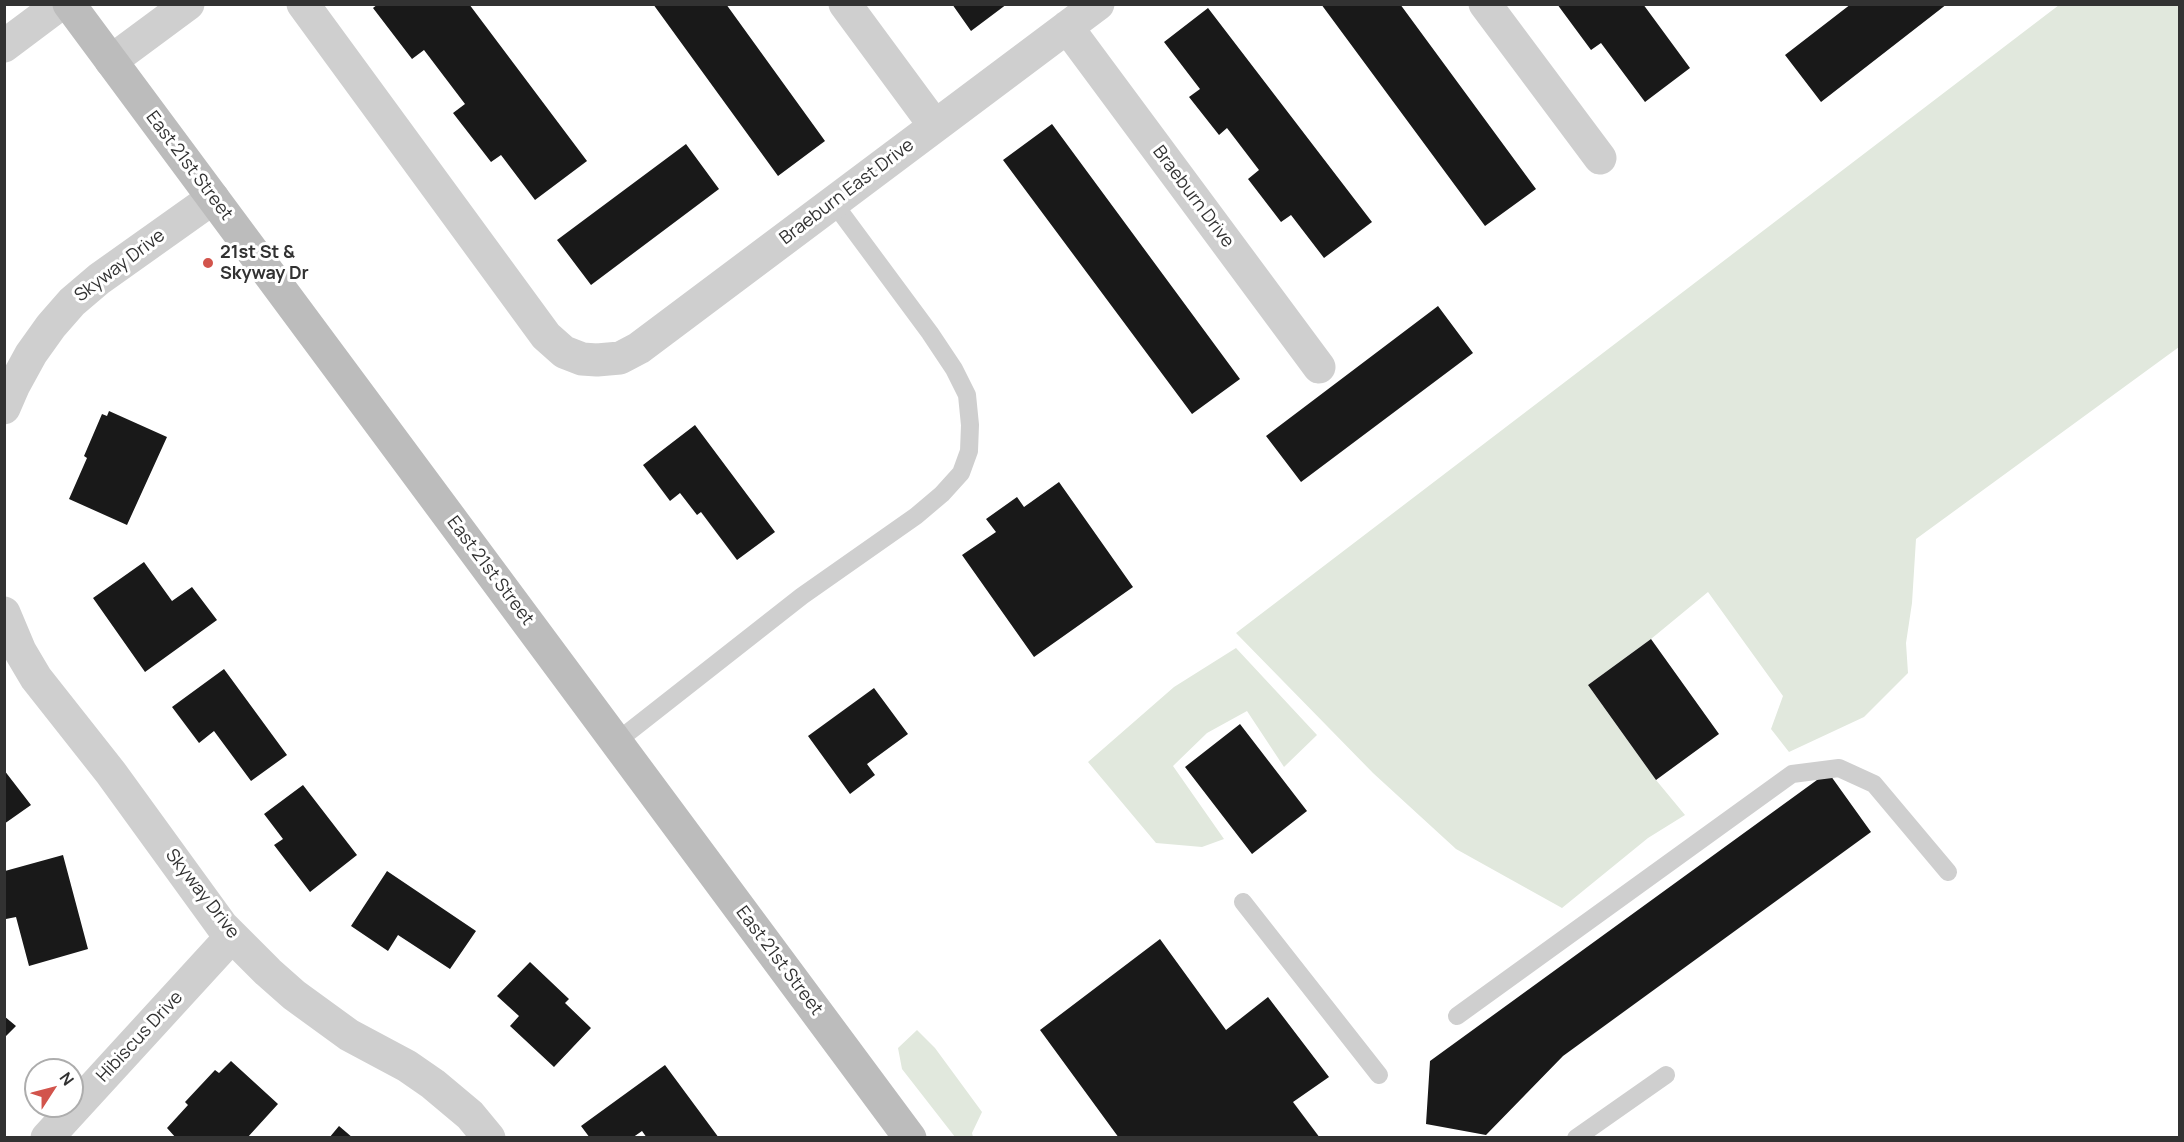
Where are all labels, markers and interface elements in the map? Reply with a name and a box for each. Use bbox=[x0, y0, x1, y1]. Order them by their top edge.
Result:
street label: East 21st Street bbox=[141, 107, 237, 225]
street label: Braeburn East Drive bbox=[776, 135, 918, 249]
street label: Braeburn Drive bbox=[1148, 142, 1238, 252]
street label: Skyway Drive bbox=[71, 225, 169, 307]
place label: 21st St & Skyway Dr bbox=[220, 242, 309, 284]
marker: 21st St & Skyway Dr bbox=[201, 256, 215, 270]
street label: East 21st Street bbox=[442, 512, 538, 630]
street label: Skyway Drive bbox=[160, 845, 244, 943]
street label: East 21st Street bbox=[731, 902, 827, 1020]
street label: Hibiscus Drive bbox=[92, 987, 188, 1087]
north arrow bbox=[24, 1058, 84, 1118]
text: N bbox=[55, 1067, 79, 1090]

